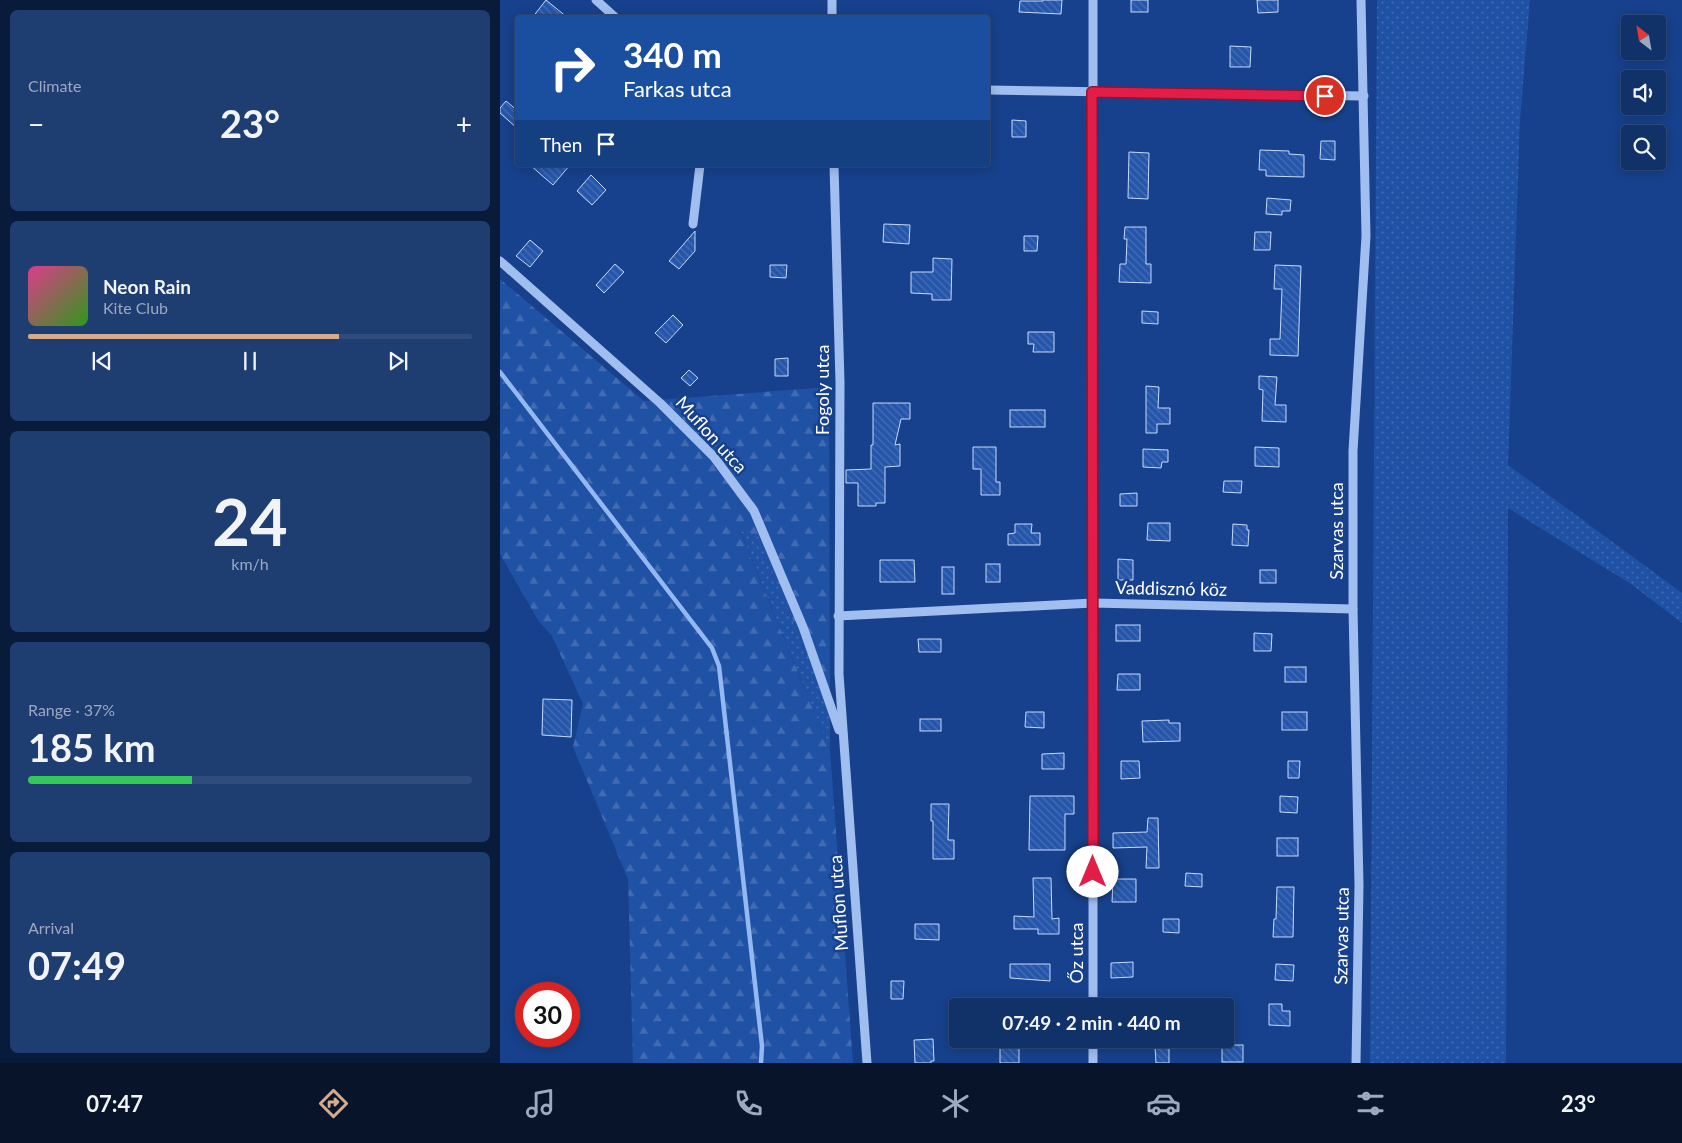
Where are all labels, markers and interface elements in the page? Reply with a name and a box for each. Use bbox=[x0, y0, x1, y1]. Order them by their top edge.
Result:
north arrow bbox=[1621, 15, 1666, 60]
map controls bbox=[1621, 15, 1666, 170]
text: 340 m bbox=[623, 33, 722, 75]
icon: right bbox=[540, 35, 605, 100]
button: sound bbox=[1621, 70, 1666, 115]
text: Farkas utca bbox=[623, 75, 732, 102]
pin bbox=[1304, 75, 1346, 117]
text: Climate bbox=[28, 76, 81, 95]
icon: arrive bbox=[1311, 82, 1339, 110]
text: 23° bbox=[220, 100, 280, 146]
text: − bbox=[28, 107, 44, 141]
text: + bbox=[456, 107, 472, 141]
button: search bbox=[1621, 125, 1666, 170]
icon: arrive bbox=[592, 130, 620, 158]
text: Then bbox=[540, 133, 582, 156]
text: Neon Rain bbox=[103, 275, 191, 298]
text: Kite Club bbox=[103, 298, 168, 317]
street label: Fogoly utca bbox=[811, 345, 833, 435]
icon: previous bbox=[88, 347, 116, 375]
icon: pause bbox=[236, 347, 264, 375]
icon: next bbox=[384, 347, 412, 375]
street label: Muflon utca bbox=[671, 391, 752, 477]
text: 24 bbox=[212, 482, 288, 560]
street label: Szarvas utca bbox=[1325, 482, 1347, 580]
text: km/h bbox=[231, 554, 269, 573]
street label: Vaddisznó köz bbox=[1115, 576, 1227, 600]
text: Range · 37% bbox=[28, 700, 115, 719]
text: 185 km bbox=[28, 724, 156, 770]
position arrow bbox=[1066, 845, 1118, 897]
street label: Muflon utca bbox=[824, 854, 852, 952]
street label: Szarvas utca bbox=[1329, 887, 1353, 985]
text: Arrival bbox=[28, 918, 74, 937]
street label: Őz utca bbox=[1065, 923, 1087, 983]
text: 07:49 bbox=[28, 942, 126, 988]
speed limit sign: 30 bbox=[515, 982, 580, 1047]
text: 07:49 · 2 min · 440 m bbox=[1002, 1011, 1181, 1034]
icon: directions bbox=[316, 1086, 351, 1121]
icon: music bbox=[523, 1086, 558, 1121]
icon: phone bbox=[731, 1086, 766, 1121]
icon: climate bbox=[938, 1086, 973, 1121]
icon: car bbox=[1146, 1086, 1181, 1121]
icon: filters bbox=[1353, 1086, 1388, 1121]
text: 07:47 bbox=[86, 1090, 143, 1117]
text: 23° bbox=[1561, 1090, 1596, 1117]

